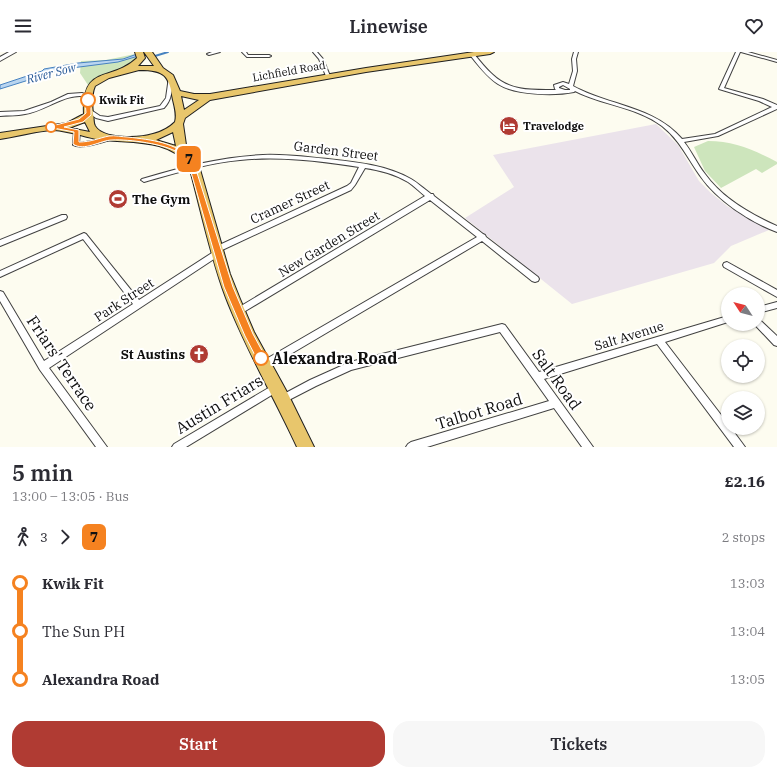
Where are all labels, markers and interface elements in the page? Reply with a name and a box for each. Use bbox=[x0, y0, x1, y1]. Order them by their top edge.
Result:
icon: menu bbox=[12, 15, 34, 37]
text: Linewise bbox=[349, 15, 428, 38]
icon: heart bbox=[743, 15, 765, 37]
street label: Lichfield Road bbox=[251, 58, 327, 84]
water label: River Sow bbox=[24, 59, 79, 87]
marker: Kwik Fit bbox=[80, 92, 96, 108]
place label: Kwik Fit bbox=[99, 93, 144, 107]
hotel icon: Travelodge bbox=[498, 115, 520, 137]
place label: Travelodge bbox=[523, 119, 584, 133]
unlabelled marker bbox=[45, 121, 57, 133]
street label: Garden Street bbox=[293, 137, 380, 165]
line badge: 7 bbox=[176, 146, 202, 172]
text: 7 bbox=[185, 150, 193, 168]
street label: Cramer Street bbox=[248, 176, 333, 228]
sports icon: The Gym bbox=[107, 188, 129, 210]
place label: The Gym bbox=[132, 191, 191, 208]
street label: New Garden Street bbox=[275, 207, 383, 281]
street label: Park Street bbox=[91, 274, 157, 326]
north arrow bbox=[721, 287, 765, 331]
map controls bbox=[721, 287, 765, 435]
street label: Friars' Terrace bbox=[23, 312, 101, 414]
street label: Salt Avenue bbox=[592, 317, 666, 355]
button: locate bbox=[721, 339, 765, 383]
church icon: St Austins bbox=[188, 343, 210, 365]
street label: Salt Road bbox=[528, 345, 586, 414]
place label: St Austins bbox=[121, 346, 185, 363]
place label: Alexandra Road bbox=[272, 348, 397, 368]
marker: Alexandra Road bbox=[253, 350, 269, 366]
street label: Austin Friars bbox=[172, 370, 266, 438]
street label: Talbot Road bbox=[433, 388, 525, 434]
button: layers bbox=[721, 391, 765, 435]
text: 5 min bbox=[12, 458, 73, 487]
text: £2.16 bbox=[725, 472, 765, 491]
text: 13:00 – 13:05 · Bus bbox=[12, 488, 129, 505]
icon: walk bbox=[12, 526, 34, 548]
icon: forward bbox=[54, 526, 76, 548]
text: 7 bbox=[90, 528, 98, 546]
text: 3 bbox=[40, 529, 48, 546]
text: 2 stops bbox=[722, 529, 765, 546]
text: Kwik Fit bbox=[42, 574, 104, 593]
text: 13:03 bbox=[730, 575, 765, 592]
text: The Sun PH bbox=[42, 622, 125, 641]
text: 13:04 bbox=[730, 623, 765, 640]
text: Alexandra Road bbox=[42, 670, 159, 689]
text: 13:05 bbox=[730, 671, 765, 688]
button: Start bbox=[12, 721, 385, 767]
button: Tickets bbox=[393, 721, 765, 767]

